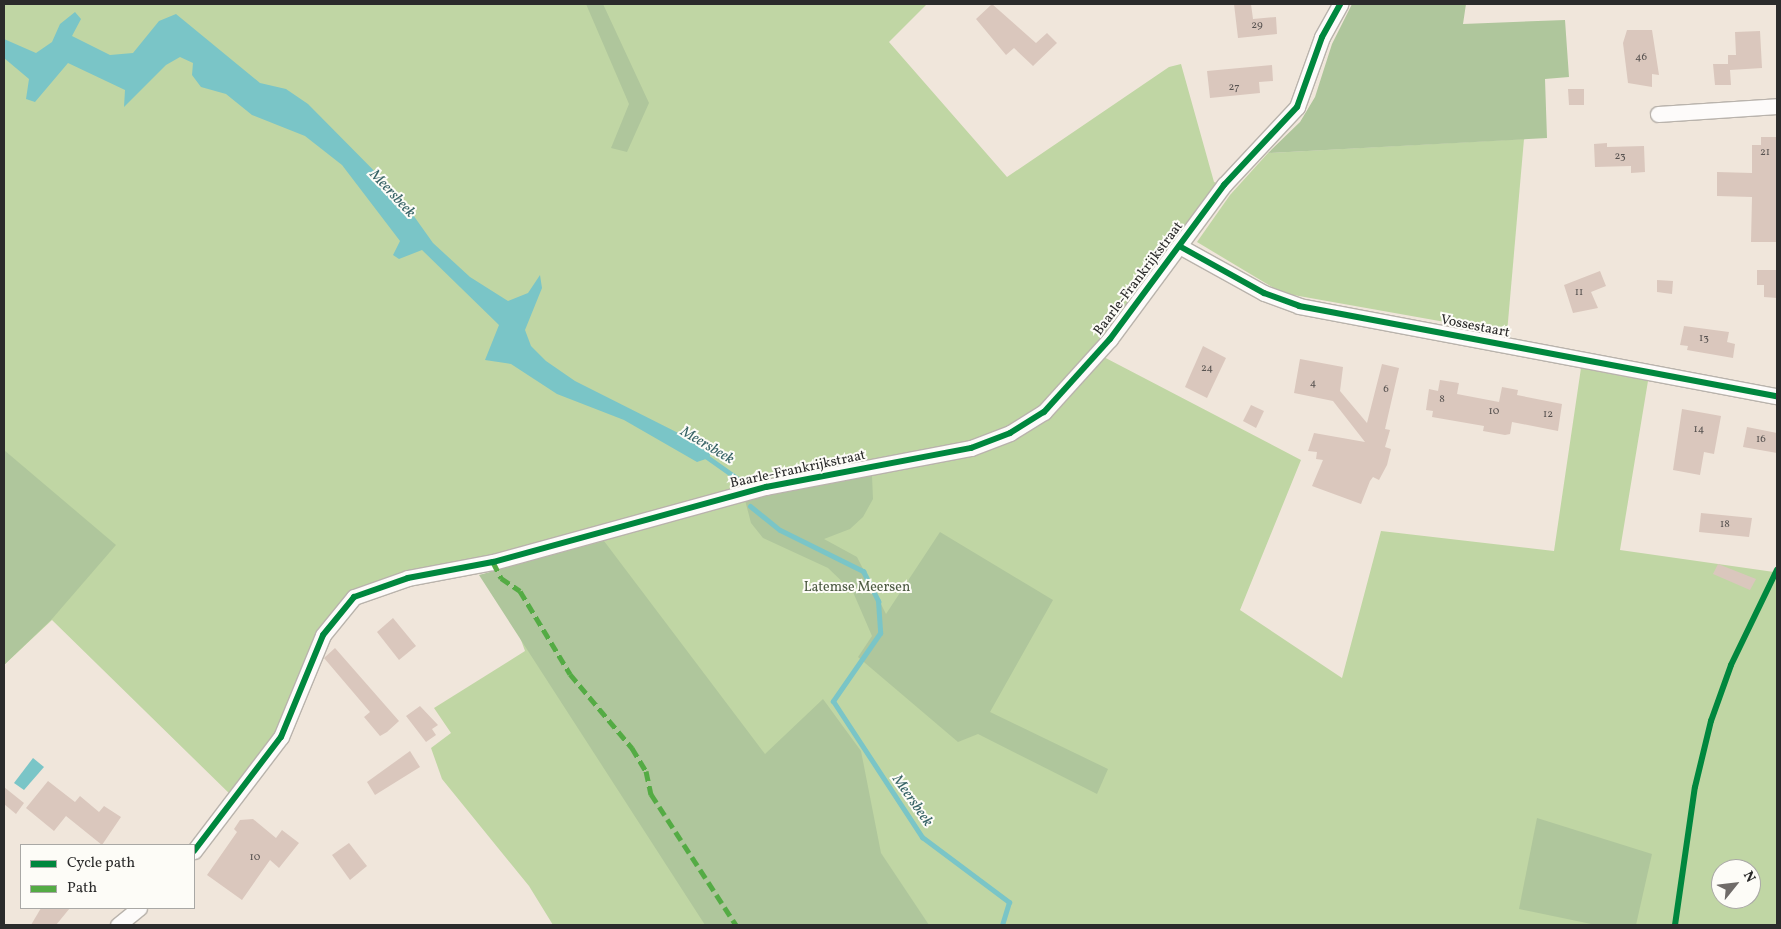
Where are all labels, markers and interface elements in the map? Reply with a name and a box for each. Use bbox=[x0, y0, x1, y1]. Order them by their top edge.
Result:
house number: 29 bbox=[1251, 19, 1263, 33]
house number: 46 bbox=[1635, 51, 1647, 65]
house number: 27 bbox=[1229, 81, 1239, 95]
house number: 21 bbox=[1760, 146, 1770, 160]
house number: 23 bbox=[1614, 150, 1626, 164]
water label: Meersbeek bbox=[365, 166, 419, 222]
street label: Baarle-Frankrijkstraat bbox=[1091, 219, 1187, 339]
house number: 11 bbox=[1575, 286, 1583, 300]
street label: Vossestaart bbox=[1439, 312, 1511, 342]
house number: 13 bbox=[1699, 332, 1709, 346]
house number: 24 bbox=[1201, 362, 1213, 376]
house number: 4 bbox=[1310, 377, 1316, 391]
house number: 6 bbox=[1383, 383, 1389, 397]
house number: 8 bbox=[1439, 393, 1445, 407]
house number: 10 bbox=[1489, 405, 1499, 419]
house number: 12 bbox=[1543, 408, 1553, 422]
water label: Meersbeek bbox=[677, 423, 737, 469]
house number: 14 bbox=[1694, 423, 1704, 437]
house number: 16 bbox=[1756, 433, 1766, 447]
street label: Baarle-Frankrijkstraat bbox=[729, 447, 867, 493]
house number: 18 bbox=[1720, 518, 1730, 532]
park label: Latemse Meersen bbox=[804, 580, 910, 596]
water label: Meersbeek bbox=[888, 772, 936, 830]
legend bbox=[20, 844, 195, 909]
house number: 10 bbox=[250, 851, 260, 865]
text: Cycle path bbox=[67, 853, 135, 874]
north arrow bbox=[1711, 859, 1761, 909]
text: N bbox=[1738, 868, 1759, 886]
text: Path bbox=[67, 878, 97, 899]

